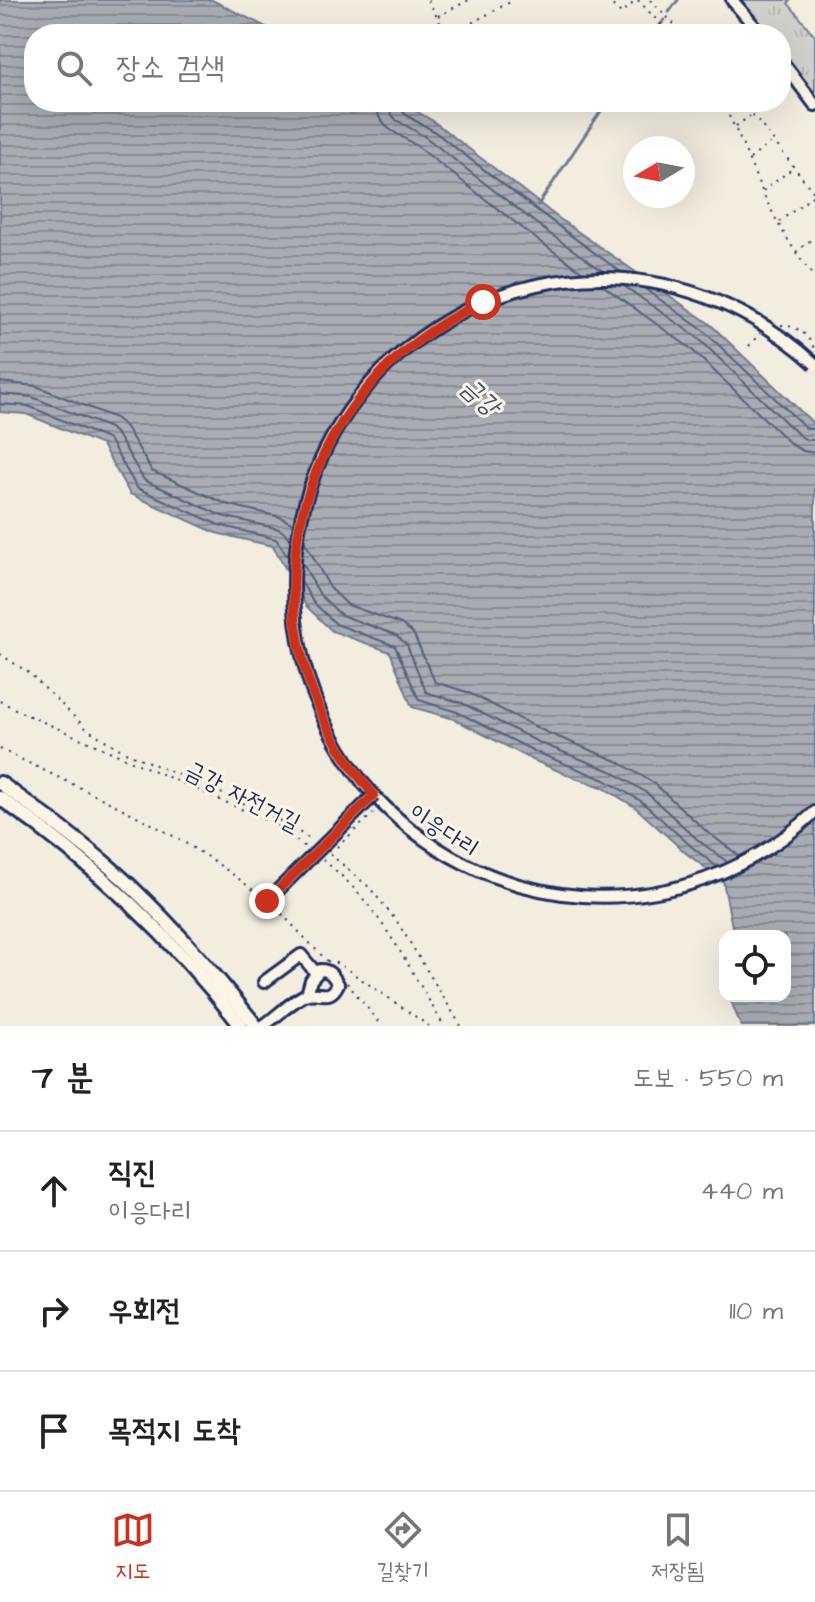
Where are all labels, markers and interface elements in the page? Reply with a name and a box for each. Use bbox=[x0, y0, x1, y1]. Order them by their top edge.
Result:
search box bbox=[24, 24, 791, 112]
icon: search bbox=[52, 46, 96, 90]
text: 장소 검색 bbox=[116, 47, 225, 89]
north arrow bbox=[623, 136, 695, 208]
route start bbox=[465, 284, 501, 320]
water label: 금강 bbox=[453, 369, 510, 426]
street label: 금강 자전거길 bbox=[179, 753, 306, 841]
street label: 이응다리 bbox=[402, 796, 485, 866]
route end bbox=[249, 883, 285, 919]
map controls bbox=[719, 930, 791, 1002]
button: locate bbox=[719, 930, 791, 1002]
text: 7 분 bbox=[32, 1054, 94, 1102]
text: 도보 · 550 m bbox=[633, 1060, 783, 1096]
text: 직진 bbox=[108, 1152, 156, 1194]
icon: ahead bbox=[32, 1169, 76, 1213]
text: 440 m bbox=[701, 1173, 783, 1209]
text: 이응다리 bbox=[108, 1194, 192, 1230]
icon: right bbox=[32, 1289, 76, 1333]
text: 우회전 bbox=[108, 1290, 180, 1332]
text: 110 m bbox=[729, 1293, 783, 1329]
icon: arrive bbox=[32, 1409, 76, 1453]
text: 목적지 도착 bbox=[108, 1410, 241, 1452]
tab: 지도 bbox=[111, 1508, 155, 1587]
tab: 길찾기 bbox=[376, 1508, 430, 1587]
tab: 저장됨 bbox=[651, 1508, 704, 1587]

